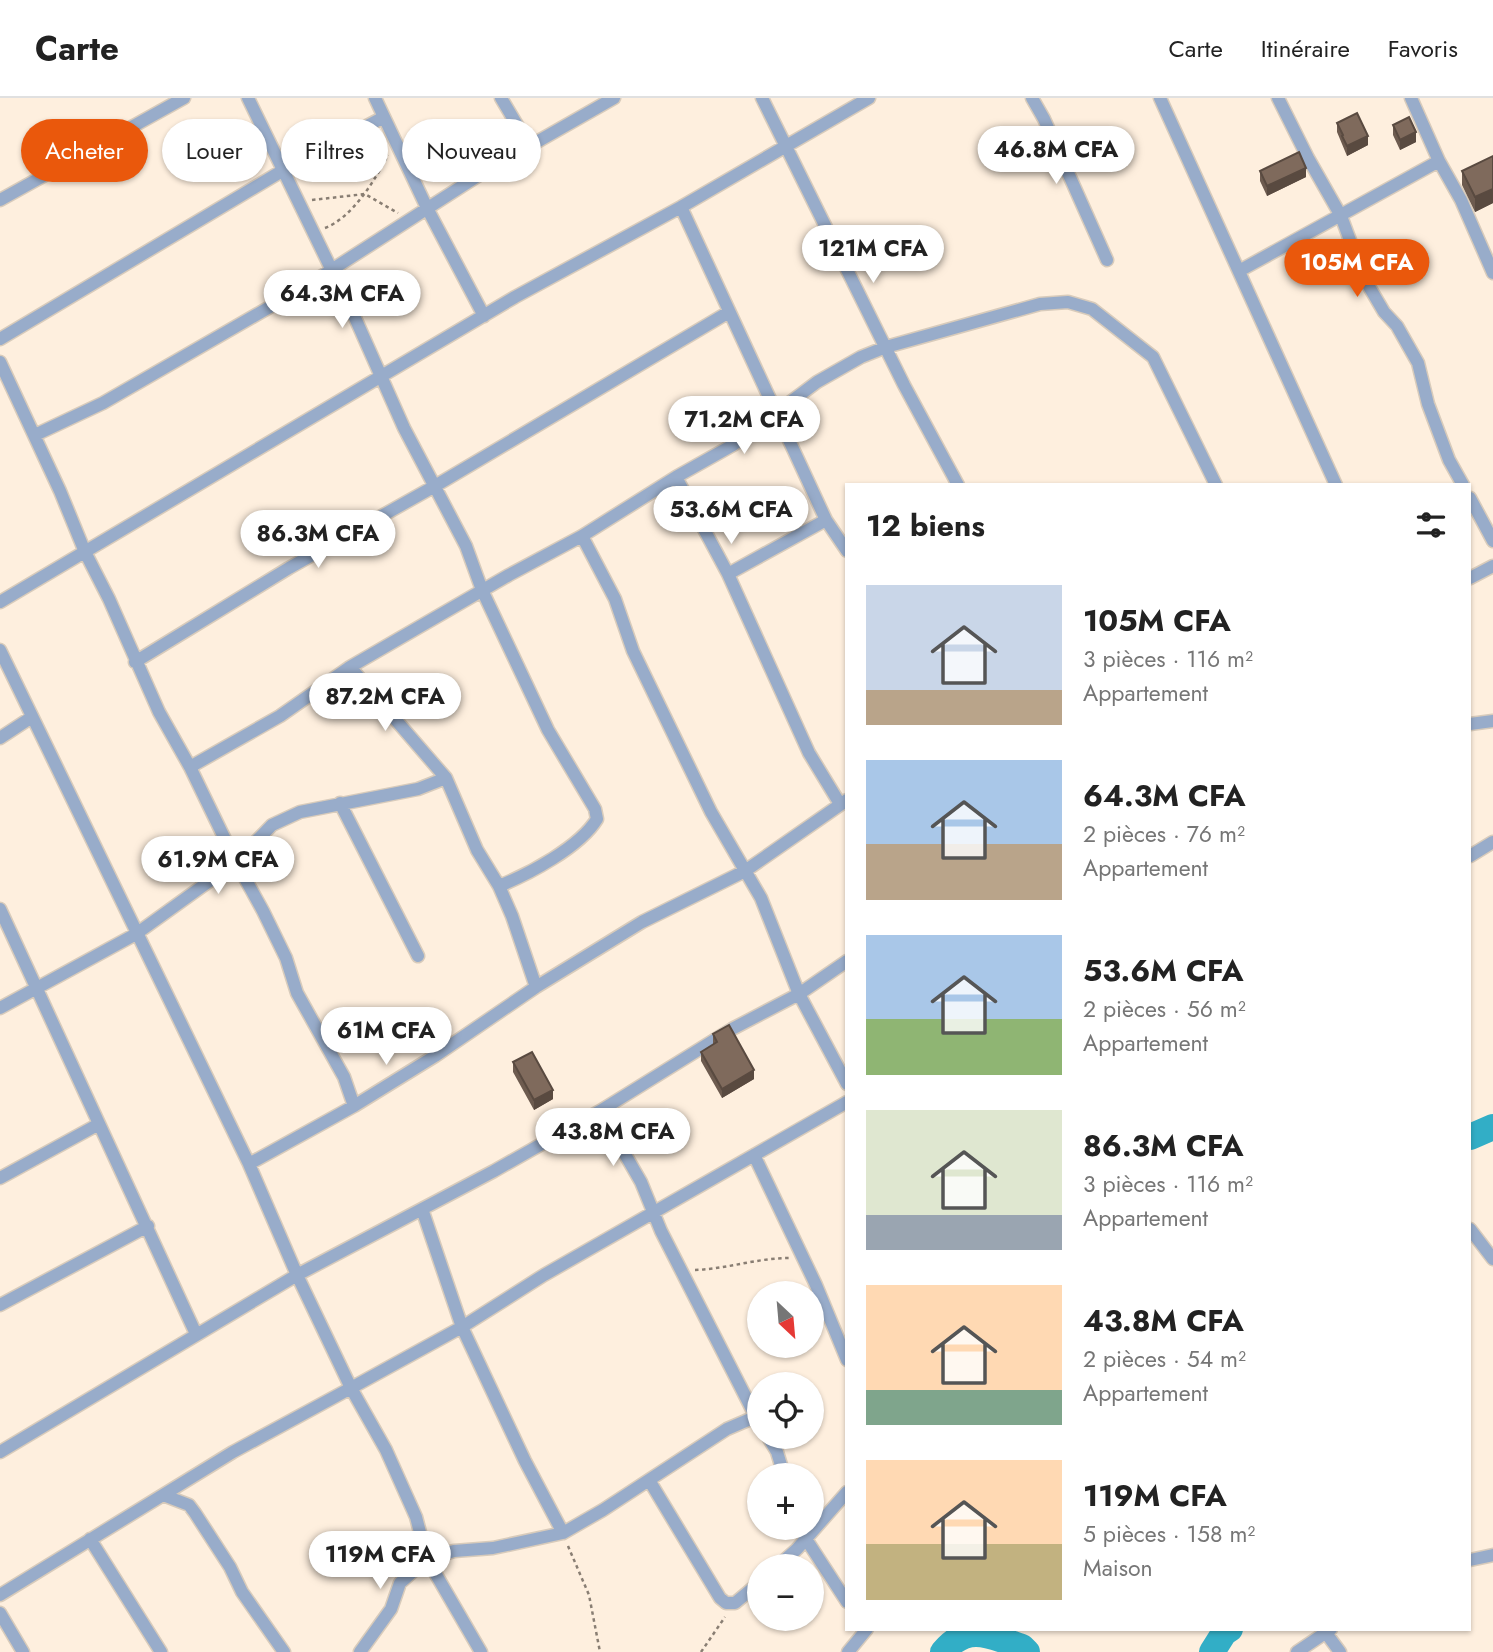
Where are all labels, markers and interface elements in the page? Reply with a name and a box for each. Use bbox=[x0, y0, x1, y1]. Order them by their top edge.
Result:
text: Carte bbox=[35, 25, 119, 72]
text: Carte bbox=[1168, 31, 1223, 66]
text: Itinéraire bbox=[1261, 31, 1350, 66]
text: Favoris bbox=[1388, 31, 1458, 66]
chip: Acheter bbox=[21, 119, 148, 182]
chip: Louer bbox=[162, 119, 267, 182]
chip: Filtres bbox=[281, 119, 388, 182]
chip: Nouveau bbox=[402, 119, 541, 182]
pin: 46.8M CFA bbox=[976, 126, 1136, 186]
text: 46.8M CFA bbox=[994, 132, 1118, 166]
pin: 121M CFA bbox=[801, 226, 945, 285]
text: 121M CFA bbox=[818, 231, 928, 265]
pin: 105M CFA bbox=[1285, 240, 1429, 299]
text: 105M CFA bbox=[1300, 245, 1414, 279]
pin: 64.3M CFA bbox=[262, 271, 422, 330]
text: 64.3M CFA bbox=[280, 276, 404, 310]
pin: 71.2M CFA bbox=[664, 396, 824, 456]
text: 71.2M CFA bbox=[684, 402, 804, 436]
pin: 53.6M CFA bbox=[651, 486, 811, 546]
text: 53.6M CFA bbox=[669, 492, 793, 526]
text: 12 biens bbox=[866, 504, 985, 547]
icon: filters bbox=[1412, 506, 1450, 544]
pin: 86.3M CFA bbox=[238, 510, 398, 570]
text: 86.3M CFA bbox=[256, 516, 380, 550]
text: 105M CFA bbox=[1083, 599, 1231, 642]
icon: home bbox=[922, 613, 1006, 697]
text: 3 pièces · 116 m² bbox=[1083, 642, 1253, 676]
pin: 87.2M CFA bbox=[305, 674, 465, 733]
text: Appartement bbox=[1083, 676, 1208, 710]
text: 87.2M CFA bbox=[325, 679, 445, 713]
text: 64.3M CFA bbox=[1083, 774, 1246, 817]
icon: home bbox=[922, 788, 1006, 872]
text: 2 pièces · 76 m² bbox=[1083, 817, 1245, 851]
pin: 61.9M CFA bbox=[138, 836, 298, 896]
text: 61.9M CFA bbox=[157, 842, 279, 876]
text: Appartement bbox=[1083, 851, 1208, 885]
text: 53.6M CFA bbox=[1083, 949, 1244, 992]
icon: home bbox=[922, 963, 1006, 1047]
text: 2 pièces · 56 m² bbox=[1083, 992, 1246, 1026]
pin: 61M CFA bbox=[321, 1007, 451, 1067]
text: 61M CFA bbox=[337, 1013, 435, 1047]
text: Appartement bbox=[1083, 1026, 1208, 1060]
pin: 43.8M CFA bbox=[533, 1108, 693, 1168]
text: 43.8M CFA bbox=[551, 1114, 675, 1148]
text: 86.3M CFA bbox=[1083, 1124, 1243, 1167]
icon: home bbox=[922, 1138, 1006, 1222]
text: 3 pièces · 116 m² bbox=[1083, 1167, 1253, 1201]
text: Appartement bbox=[1083, 1201, 1208, 1235]
north arrow bbox=[747, 1281, 824, 1358]
map controls bbox=[747, 1281, 824, 1631]
text: 43.8M CFA bbox=[1083, 1299, 1244, 1342]
icon: home bbox=[922, 1313, 1006, 1397]
text: 2 pièces · 54 m² bbox=[1083, 1342, 1246, 1376]
button: locate bbox=[747, 1372, 824, 1449]
text: Appartement bbox=[1083, 1376, 1208, 1410]
button: + bbox=[747, 1463, 824, 1540]
text: 119M CFA bbox=[1083, 1474, 1227, 1517]
icon: home bbox=[922, 1488, 1006, 1572]
text: 5 pièces · 158 m² bbox=[1083, 1517, 1255, 1551]
pin: 119M CFA bbox=[308, 1532, 452, 1591]
text: 119M CFA bbox=[325, 1537, 435, 1571]
text: Maison bbox=[1083, 1551, 1153, 1585]
button: − bbox=[747, 1554, 824, 1631]

